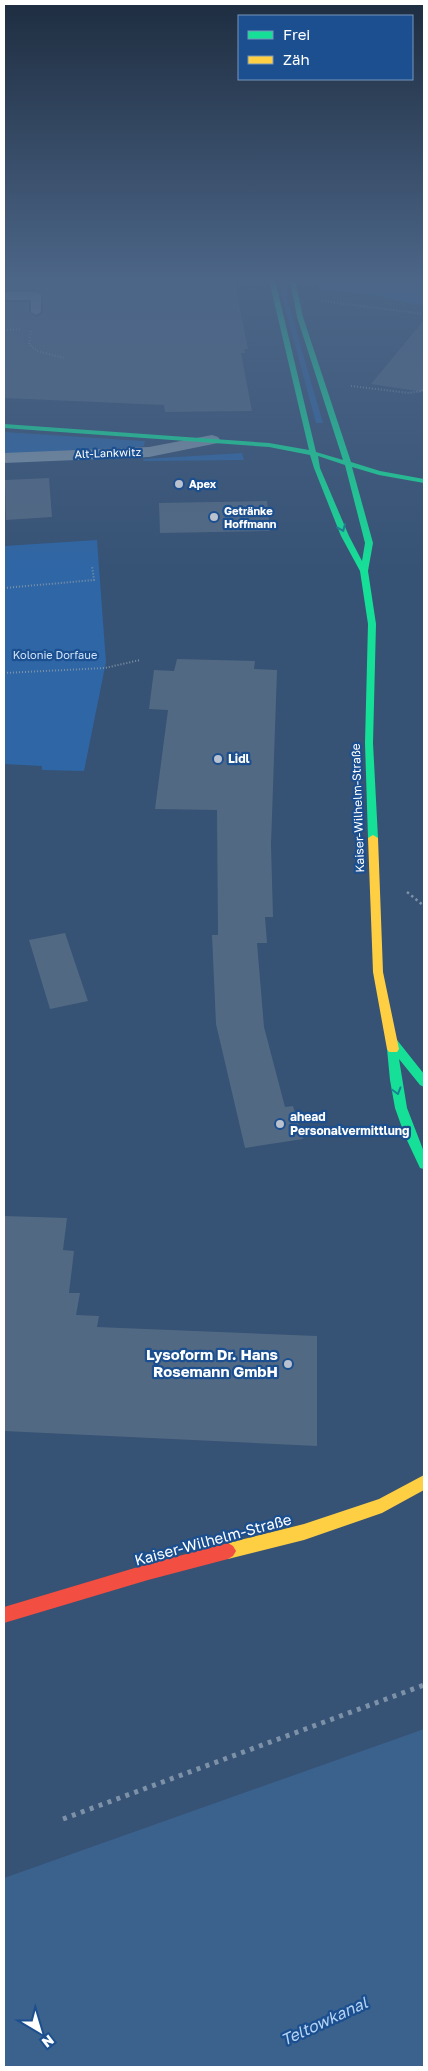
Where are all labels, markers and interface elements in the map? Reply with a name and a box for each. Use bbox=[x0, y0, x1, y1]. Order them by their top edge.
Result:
legend bbox=[238, 15, 413, 80]
text: Frei bbox=[283, 25, 310, 43]
text: Zäh bbox=[283, 50, 310, 68]
street label: Alt-Lankwitz bbox=[74, 445, 142, 460]
place label: Apex bbox=[189, 477, 217, 490]
marker: Apex bbox=[173, 478, 185, 490]
place label: Getränke Hoffmann bbox=[224, 504, 277, 530]
marker: Getränke Hoffmann bbox=[208, 511, 220, 523]
one-way arrow bbox=[335, 523, 346, 532]
park label: Kolonie Dorfaue bbox=[13, 648, 97, 661]
street label: Kaiser-Wilhelm-Straße bbox=[348, 743, 367, 873]
place label: Lidl bbox=[228, 751, 250, 766]
marker: Lidl bbox=[212, 753, 224, 765]
one-way arrow bbox=[391, 1087, 402, 1095]
place label: ahead Personalvermittlung bbox=[290, 1109, 409, 1138]
marker: ahead Personalvermittlung bbox=[274, 1118, 286, 1130]
place label: Lysoform Dr. Hans Rosemann GmbH bbox=[146, 1345, 278, 1380]
marker: Lysoform Dr. Hans Rosemann GmbH bbox=[282, 1358, 294, 1370]
street label: Kaiser-Wilhelm-Straße bbox=[132, 1509, 293, 1569]
water label: Teltowkanal bbox=[278, 1992, 371, 2050]
north arrow bbox=[15, 2006, 65, 2056]
text: N bbox=[39, 2032, 58, 2052]

